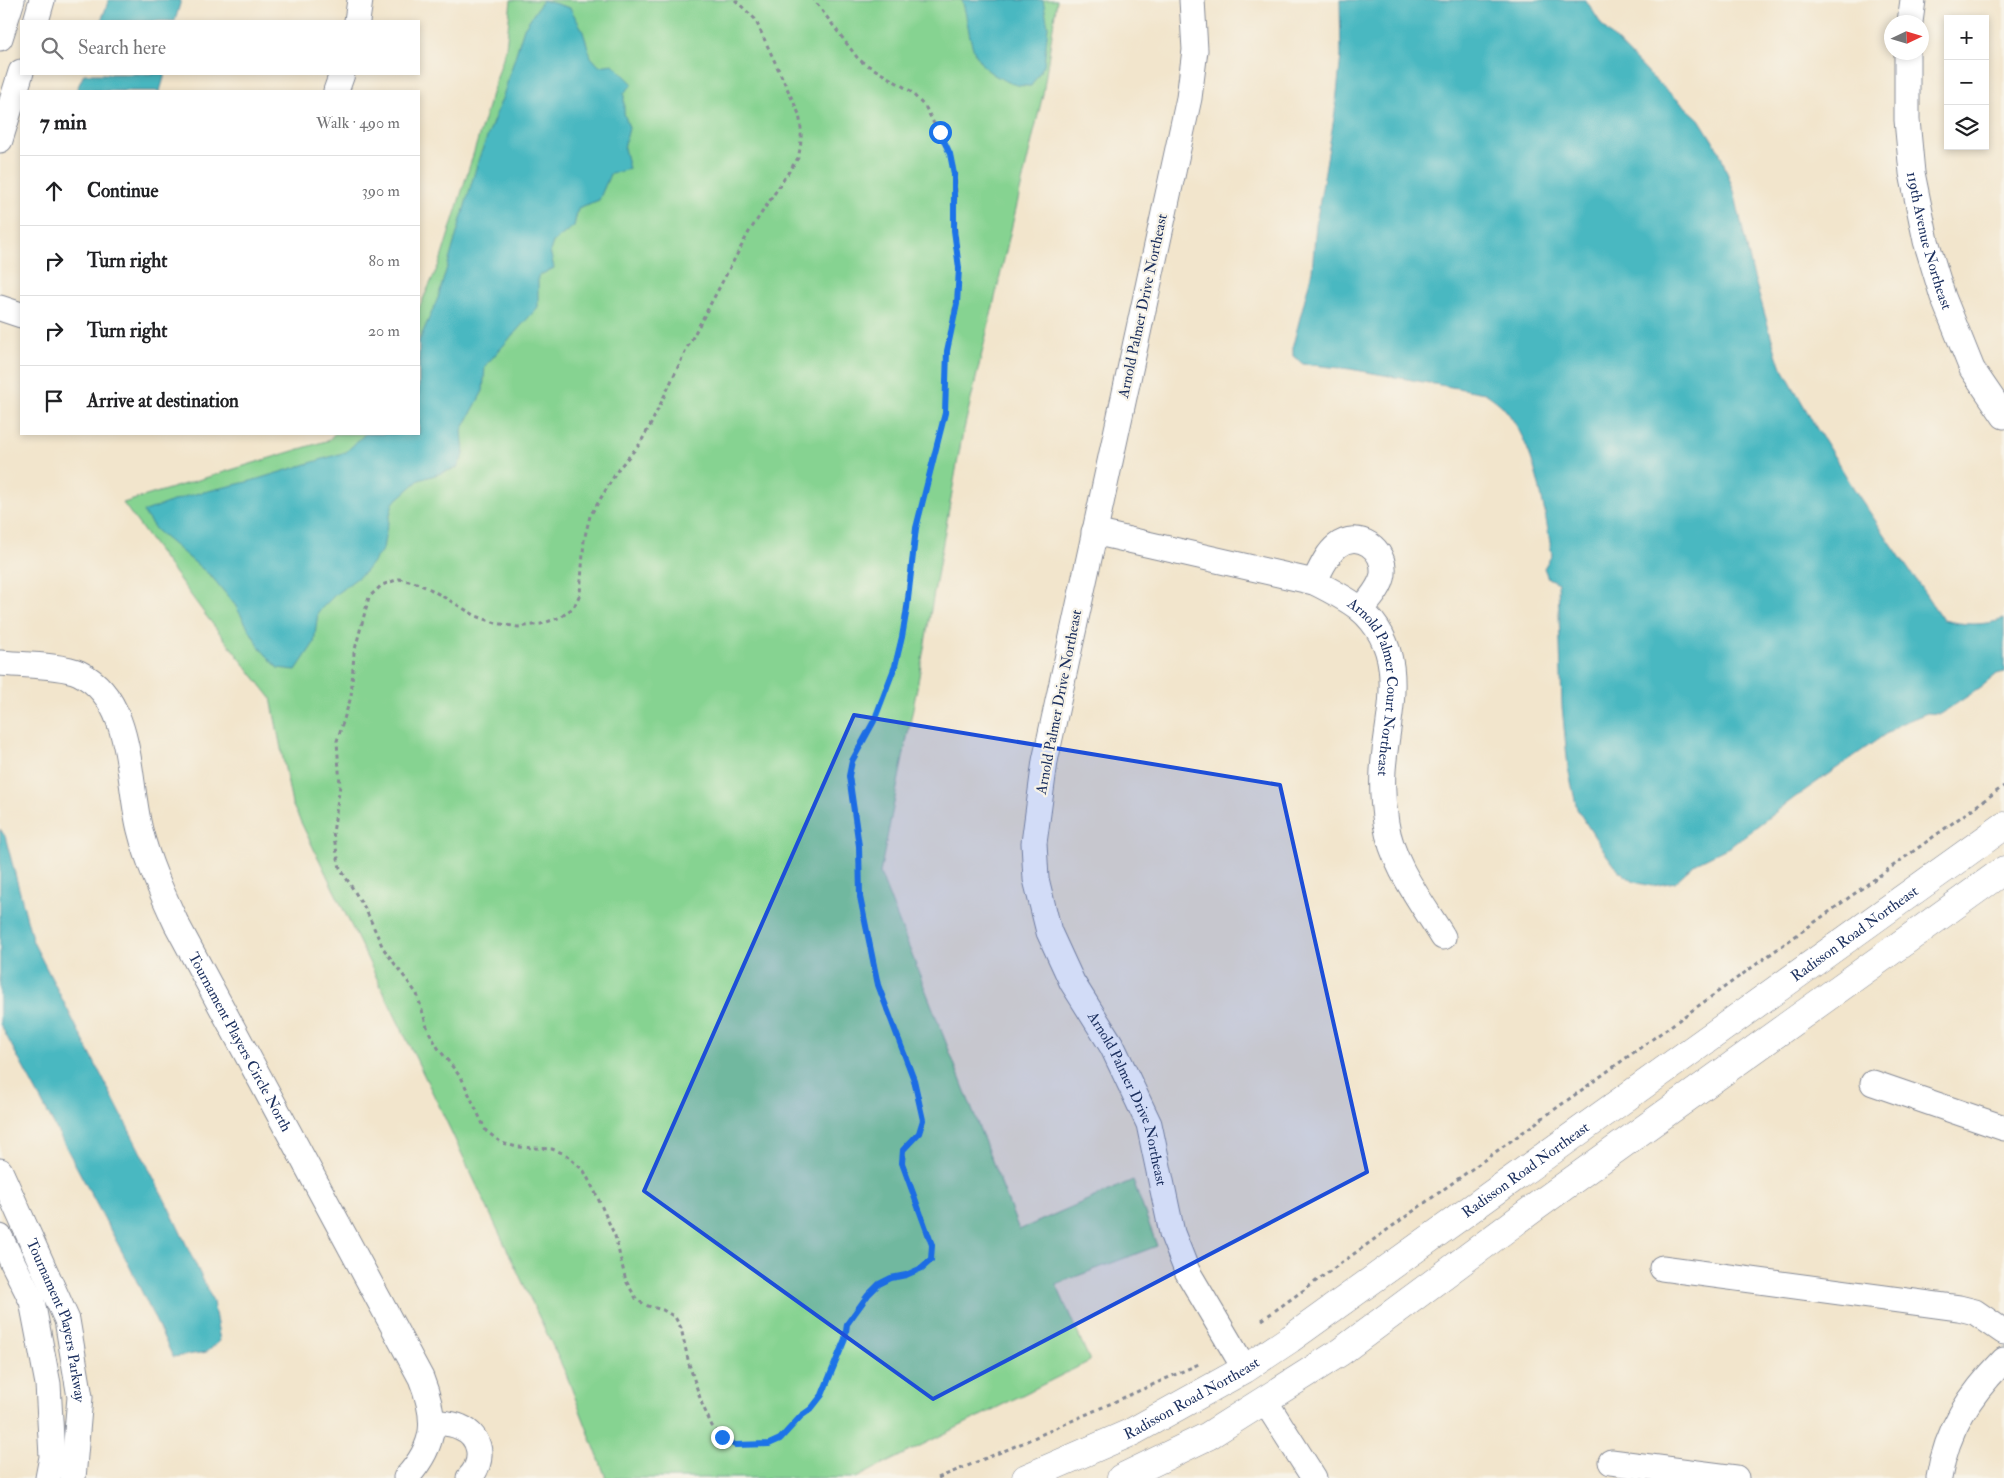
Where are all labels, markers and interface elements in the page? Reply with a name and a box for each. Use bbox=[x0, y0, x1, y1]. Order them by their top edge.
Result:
north arrow bbox=[1884, 15, 1929, 60]
map controls bbox=[1944, 15, 1989, 150]
button: + bbox=[1944, 15, 1989, 60]
search box bbox=[20, 20, 420, 75]
icon: search bbox=[38, 34, 66, 62]
text: Search here bbox=[78, 36, 166, 60]
button: − bbox=[1944, 60, 1989, 105]
button: layers bbox=[1944, 105, 1989, 150]
text: 7 min bbox=[40, 109, 87, 136]
text: Walk · 490 m bbox=[316, 113, 400, 133]
route start bbox=[929, 121, 952, 144]
street label: 119th Avenue Northeast bbox=[1902, 170, 1957, 313]
icon: ahead bbox=[40, 177, 68, 205]
text: Continue bbox=[87, 179, 158, 203]
text: 390 m bbox=[362, 181, 400, 201]
street label: Arnold Palmer Drive Northeast bbox=[1114, 212, 1172, 401]
icon: right bbox=[40, 247, 68, 275]
text: Turn right bbox=[87, 249, 167, 273]
text: 80 m bbox=[369, 251, 400, 271]
icon: right bbox=[40, 317, 68, 345]
text: Turn right bbox=[87, 319, 167, 343]
text: 20 m bbox=[368, 321, 400, 341]
icon: arrive bbox=[40, 387, 68, 415]
text: Arrive at destination bbox=[87, 389, 239, 413]
street label: Arnold Palmer Court Northeast bbox=[1343, 593, 1402, 777]
street label: Arnold Palmer Drive Northeast bbox=[1032, 608, 1086, 797]
street label: Radisson Road Northeast bbox=[1787, 881, 1922, 986]
street label: Tournament Players Circle North bbox=[184, 949, 296, 1135]
street label: Arnold Palmer Drive Northeast bbox=[1083, 1007, 1171, 1188]
street label: Radisson Road Northeast bbox=[1458, 1118, 1593, 1222]
street label: Tournament Players Parkway bbox=[22, 1236, 90, 1404]
street label: Radisson Road Northeast bbox=[1121, 1353, 1263, 1444]
route end bbox=[711, 1426, 734, 1449]

